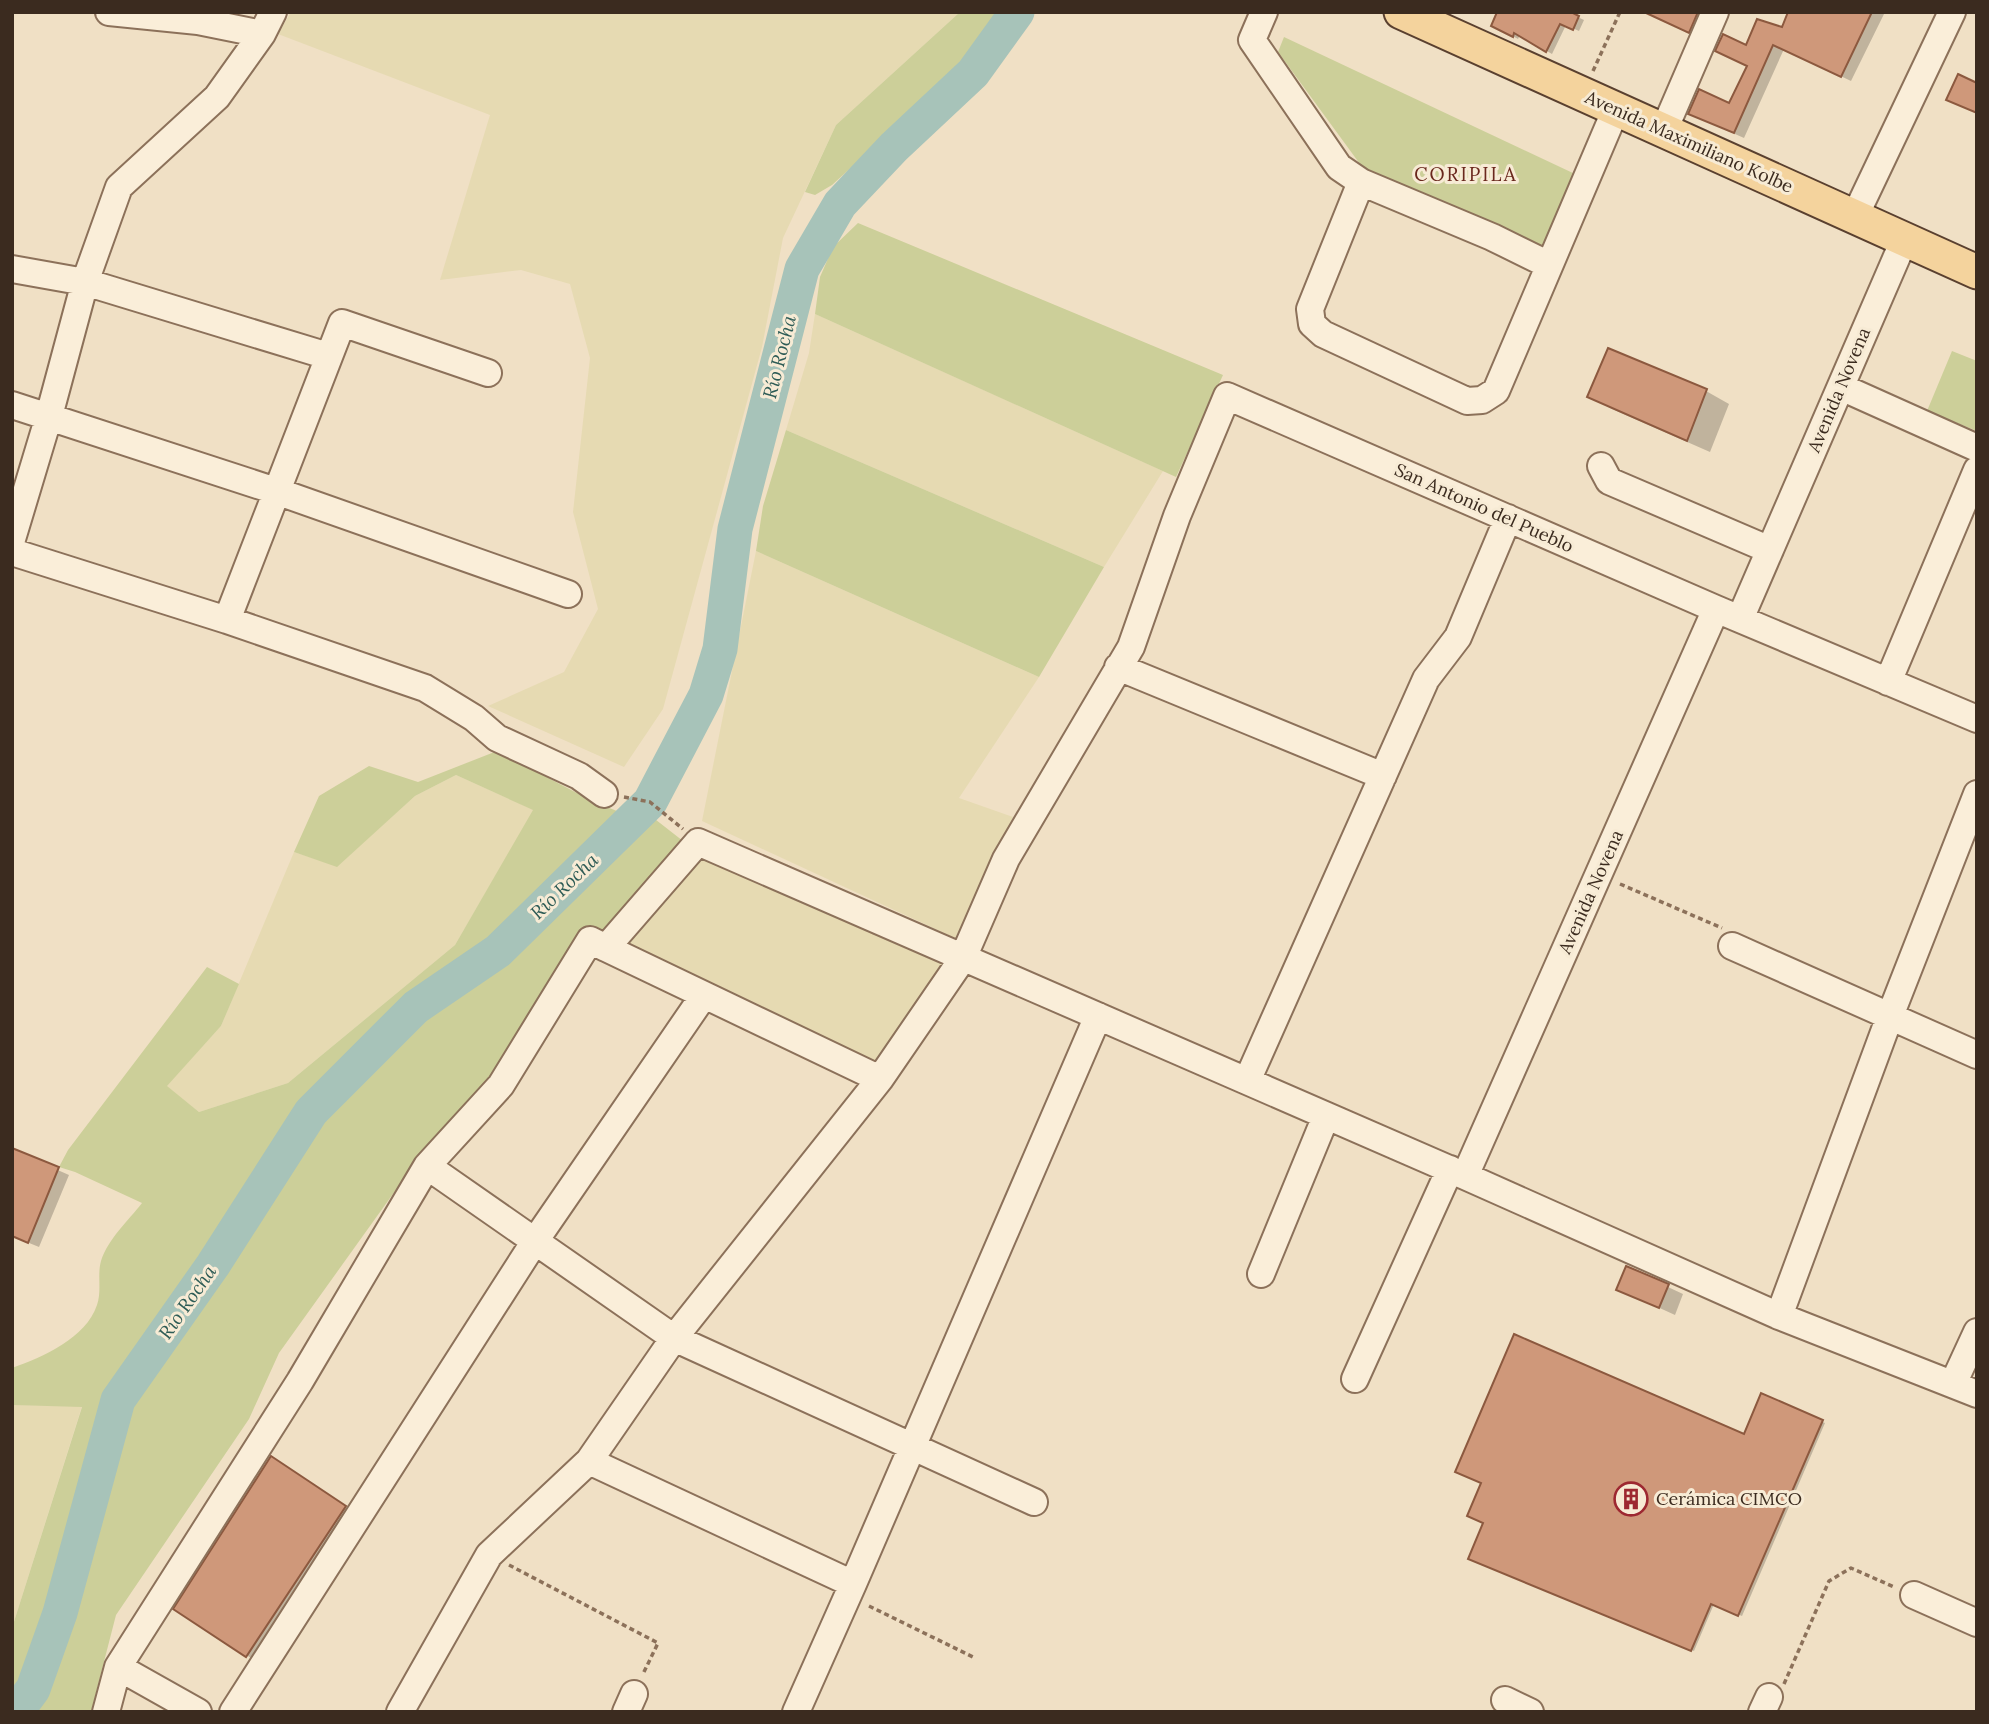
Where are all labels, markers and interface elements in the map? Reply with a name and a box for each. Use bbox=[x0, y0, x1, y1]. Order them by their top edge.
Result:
street label: Avenida Maximiliano Kolbe bbox=[1581, 85, 1797, 198]
district label: CORIPILA bbox=[1414, 162, 1518, 186]
water label: Río Rocha bbox=[757, 312, 801, 401]
street label: Avenida Novena bbox=[1802, 324, 1875, 457]
street label: San Antonio del Pueblo bbox=[1391, 458, 1577, 557]
street label: Avenida Novena bbox=[1553, 826, 1628, 958]
water label: Río Rocha bbox=[525, 847, 603, 924]
water label: Río Rocha bbox=[153, 1260, 222, 1344]
building icon: Cerámica CIMCO bbox=[1612, 1480, 1650, 1518]
place label: Cerámica CIMCO bbox=[1656, 1487, 1802, 1510]

